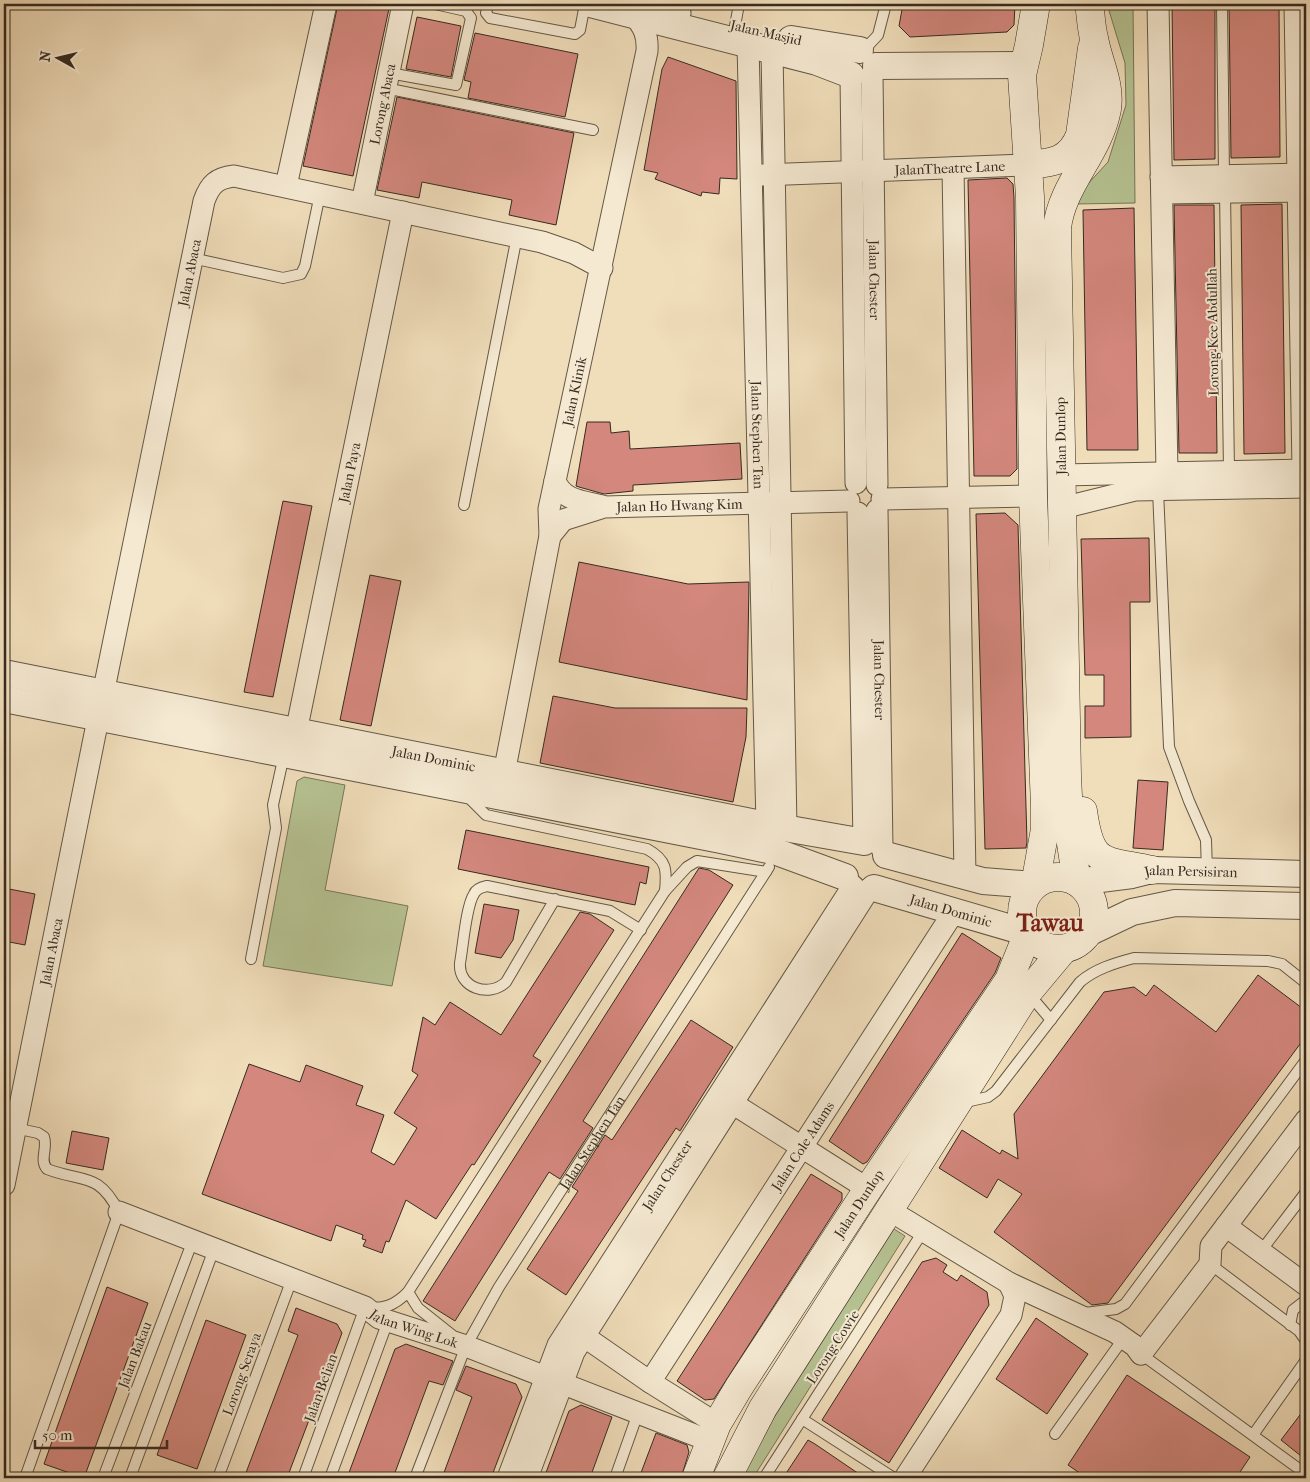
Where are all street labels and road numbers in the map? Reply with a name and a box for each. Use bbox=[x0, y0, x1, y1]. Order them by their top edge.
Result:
street label: Jalan Masjid bbox=[728, 16, 804, 50]
street label: Lorong Abaca bbox=[366, 61, 399, 146]
street label: JalanTheatre Lane bbox=[893, 157, 1006, 179]
street label: Jalan Abaca bbox=[174, 237, 205, 309]
street label: Jalan Chester bbox=[866, 239, 883, 320]
street label: Lorong Kee Abdullah bbox=[1203, 268, 1223, 396]
street label: Jalan Klinik bbox=[558, 354, 590, 429]
street label: Jalan Stephen Tan bbox=[748, 379, 767, 489]
street label: Jalan Dunlop bbox=[1052, 396, 1070, 476]
street label: Jalan Paya bbox=[335, 440, 364, 505]
street label: Jalan Ho Hwang Kim bbox=[615, 495, 743, 515]
street label: Jalan Chester bbox=[870, 639, 889, 720]
street label: Jalan Dominic bbox=[389, 742, 477, 775]
street label: Jalan Persisiran bbox=[1142, 861, 1238, 881]
street label: Jalan Dominic bbox=[907, 890, 994, 930]
street label: Jalan Abaca bbox=[36, 916, 66, 988]
street label: Jalan Stephen Tan bbox=[555, 1092, 628, 1193]
street label: Jalan Cole Adams bbox=[767, 1098, 838, 1195]
street label: Jalan Chester bbox=[638, 1137, 696, 1214]
street label: Jalan Dunlop bbox=[830, 1166, 887, 1242]
street label: Jalan Wing Lok bbox=[365, 1305, 461, 1352]
street label: Lorong Cowie bbox=[803, 1307, 863, 1387]
street label: Jalan Bakau bbox=[114, 1319, 156, 1392]
street label: Lorong Seraya bbox=[219, 1330, 265, 1418]
street label: Jalan Belian bbox=[300, 1351, 341, 1425]

